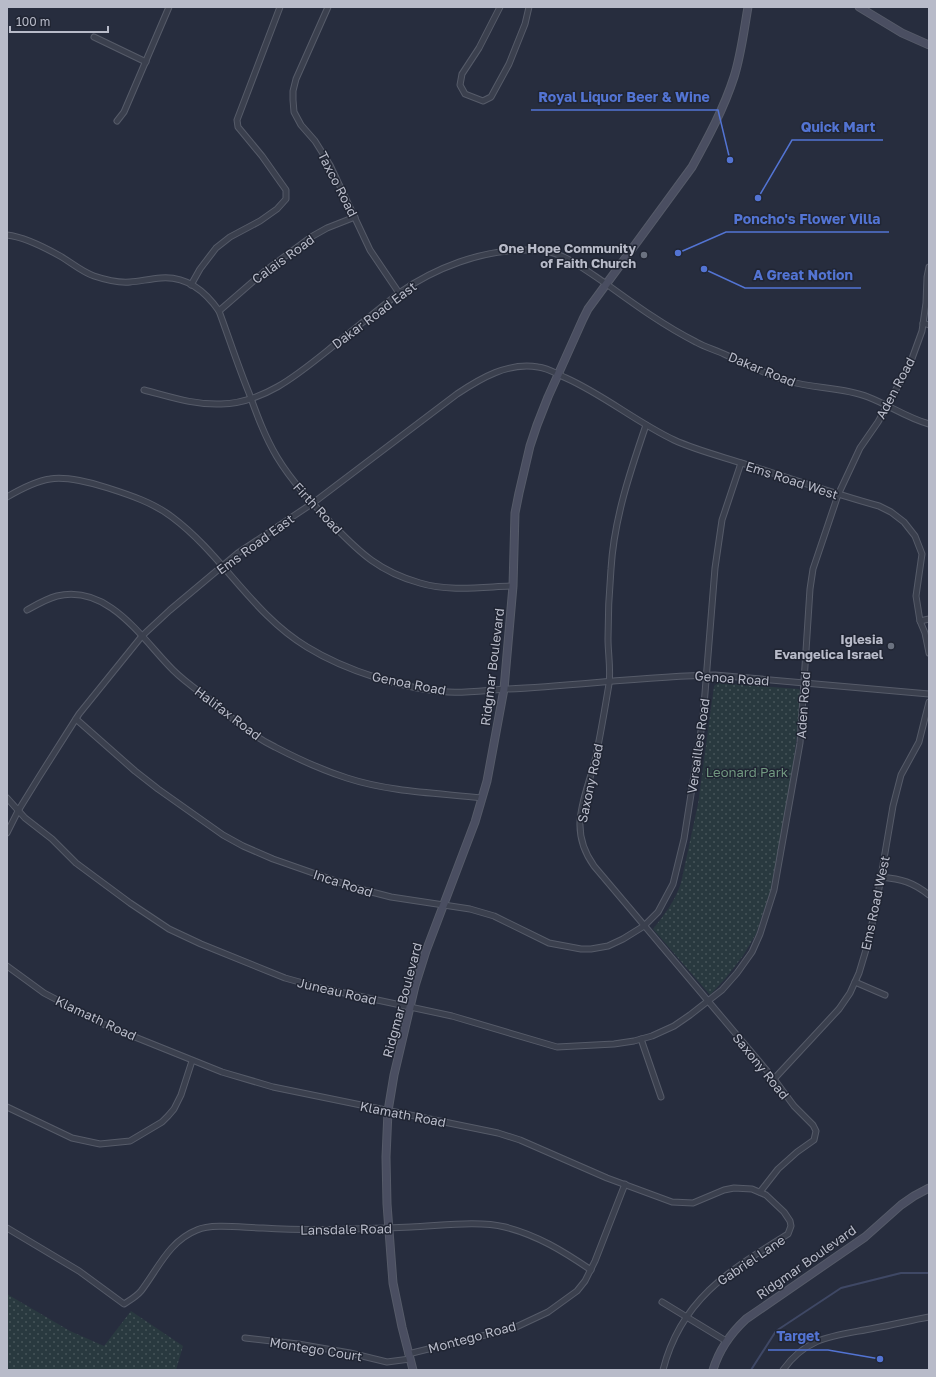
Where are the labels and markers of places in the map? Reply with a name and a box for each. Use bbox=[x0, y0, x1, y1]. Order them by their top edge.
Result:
callout: Royal Liquor Beer & Wine bbox=[531, 84, 718, 110]
callout: Quick Mart bbox=[792, 114, 883, 140]
callout: Poncho's Flower Villa bbox=[726, 206, 889, 232]
place label: One Hope Community of Faith Church bbox=[499, 240, 636, 271]
marker: One Hope Community of Faith Church bbox=[639, 250, 649, 260]
callout: A Great Notion bbox=[745, 262, 861, 288]
place label: Iglesia Evangelica Israel bbox=[774, 631, 884, 662]
marker: Iglesia Evangelica Israel bbox=[886, 641, 896, 651]
callout: Target bbox=[768, 1324, 828, 1350]

